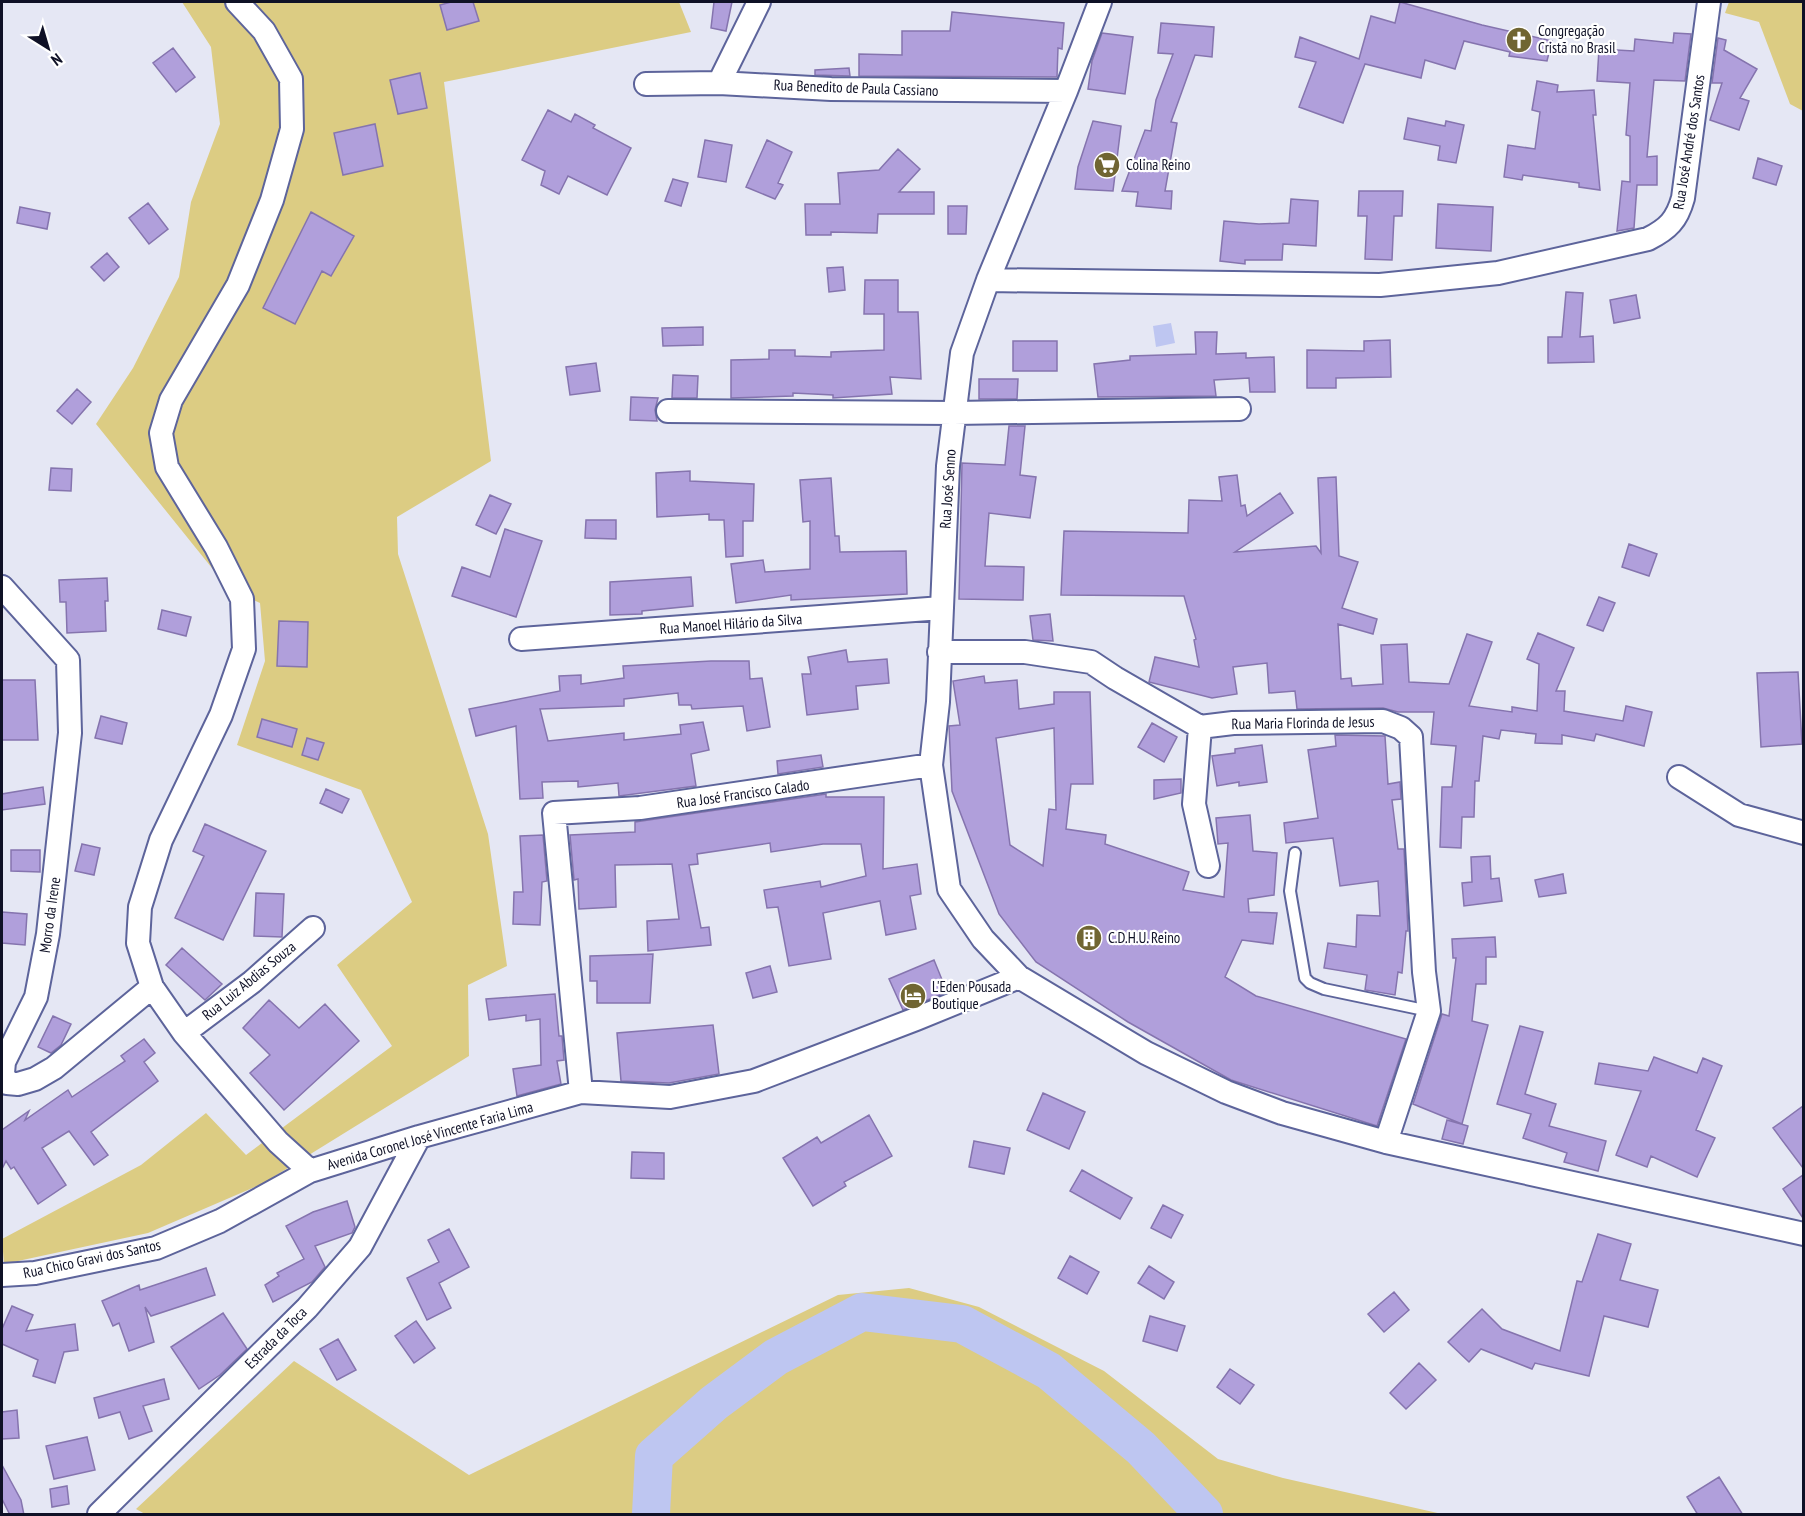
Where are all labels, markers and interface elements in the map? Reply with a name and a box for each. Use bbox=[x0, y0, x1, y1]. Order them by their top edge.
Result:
north arrow bbox=[18, 18, 78, 78]
place label: Congregação Cristã no Brasil bbox=[1538, 21, 1616, 57]
church icon: Congregação Cristã no Brasil bbox=[1504, 25, 1534, 55]
text: N bbox=[48, 49, 66, 71]
street label: Rua José André dos Santos bbox=[1668, 73, 1709, 211]
street label: Rua Benedito de Paula Cassiano bbox=[773, 75, 939, 100]
supermarket icon: Colina Reino bbox=[1092, 150, 1122, 180]
place label: Colina Reino bbox=[1126, 155, 1191, 174]
street label: Rua José Senno bbox=[935, 449, 960, 529]
street label: Rua Manoel Hilário da Silva bbox=[659, 609, 803, 638]
street label: Rua Maria Florinda de Jesus bbox=[1231, 712, 1375, 733]
street label: Rua José Francisco Calado bbox=[675, 775, 811, 812]
street label: Morro da Irene bbox=[35, 876, 64, 954]
building icon: C.D.H.U. Reino bbox=[1074, 923, 1104, 953]
place label: C.D.H.U. Reino bbox=[1108, 928, 1180, 947]
street label: Rua Luiz Abdias Souza bbox=[198, 937, 299, 1024]
place label: L'Eden Pousada Boutique bbox=[932, 977, 1011, 1013]
hotel icon: L'Eden Pousada Boutique bbox=[898, 981, 928, 1011]
street label: Avenida Coronel José Vincente Faria Lima bbox=[325, 1097, 535, 1174]
street label: Rua Chico Gravi dos Santos bbox=[21, 1235, 162, 1282]
street label: Estrada da Toca bbox=[241, 1303, 311, 1373]

